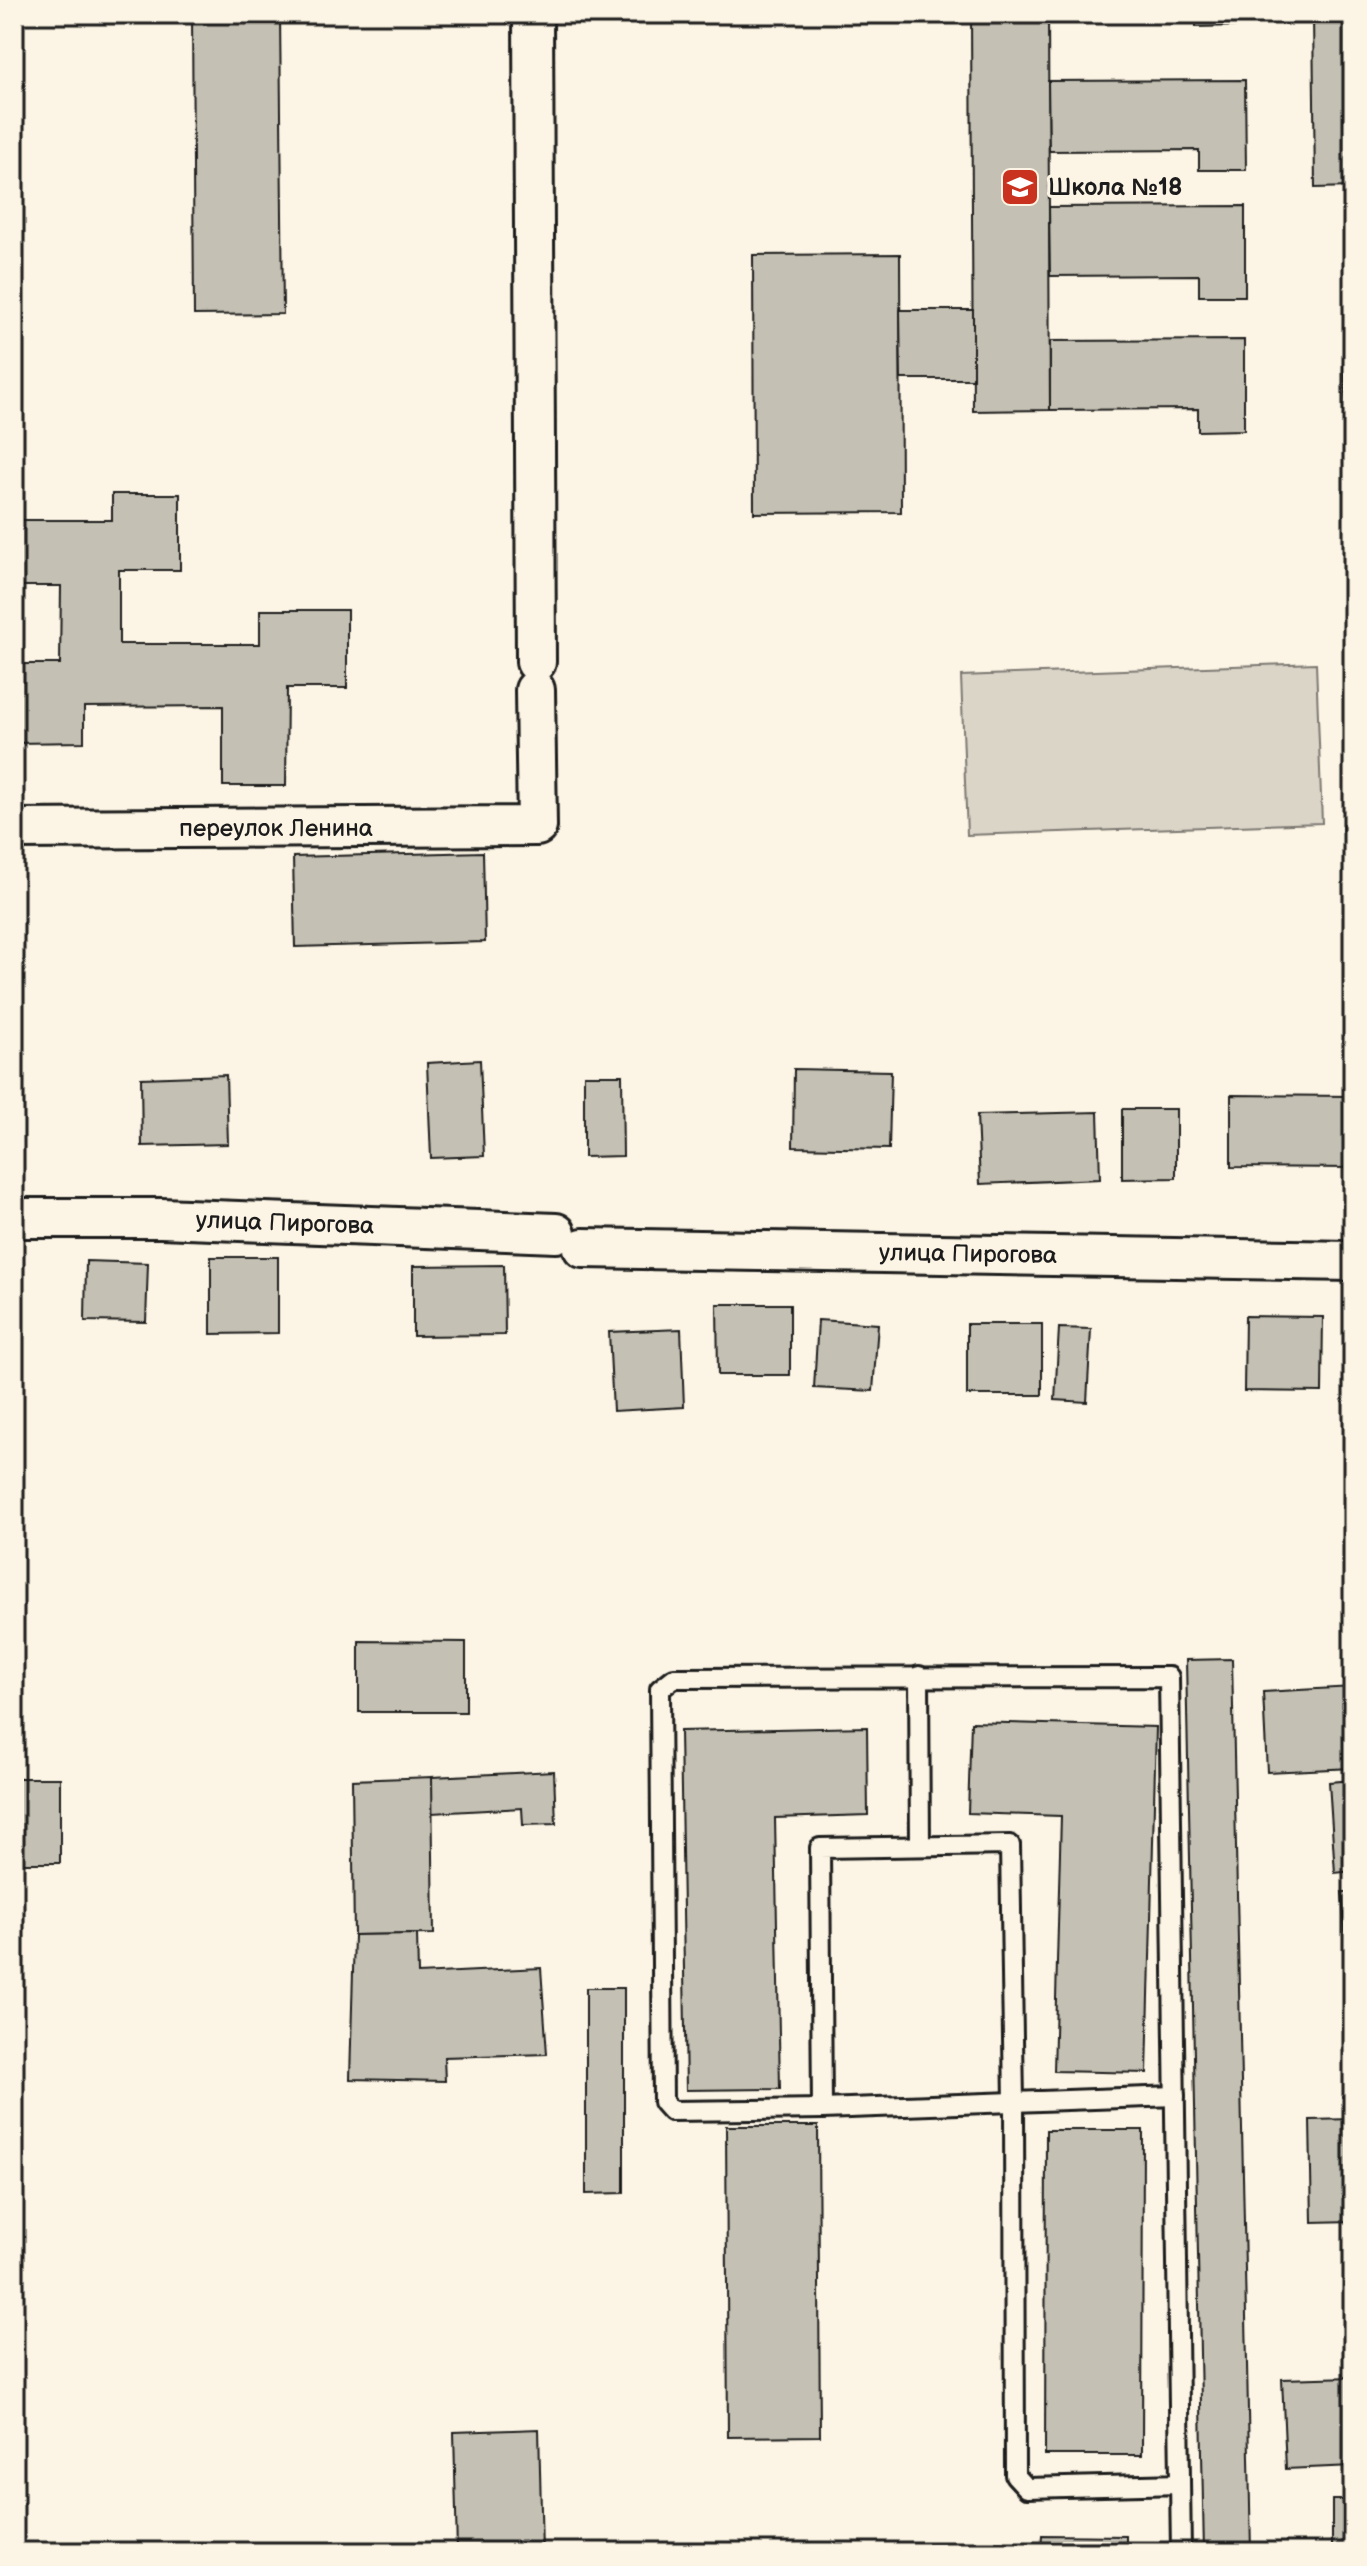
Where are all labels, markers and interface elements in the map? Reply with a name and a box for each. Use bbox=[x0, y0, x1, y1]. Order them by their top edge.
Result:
school or university icon: Школа №18 bbox=[999, 166, 1041, 208]
place label: Школа №18 bbox=[1048, 173, 1182, 202]
street label: переулок Ленина bbox=[179, 814, 373, 843]
street label: улица Пирогова bbox=[195, 1205, 375, 1241]
street label: улица Пирогова bbox=[879, 1238, 1057, 1270]

